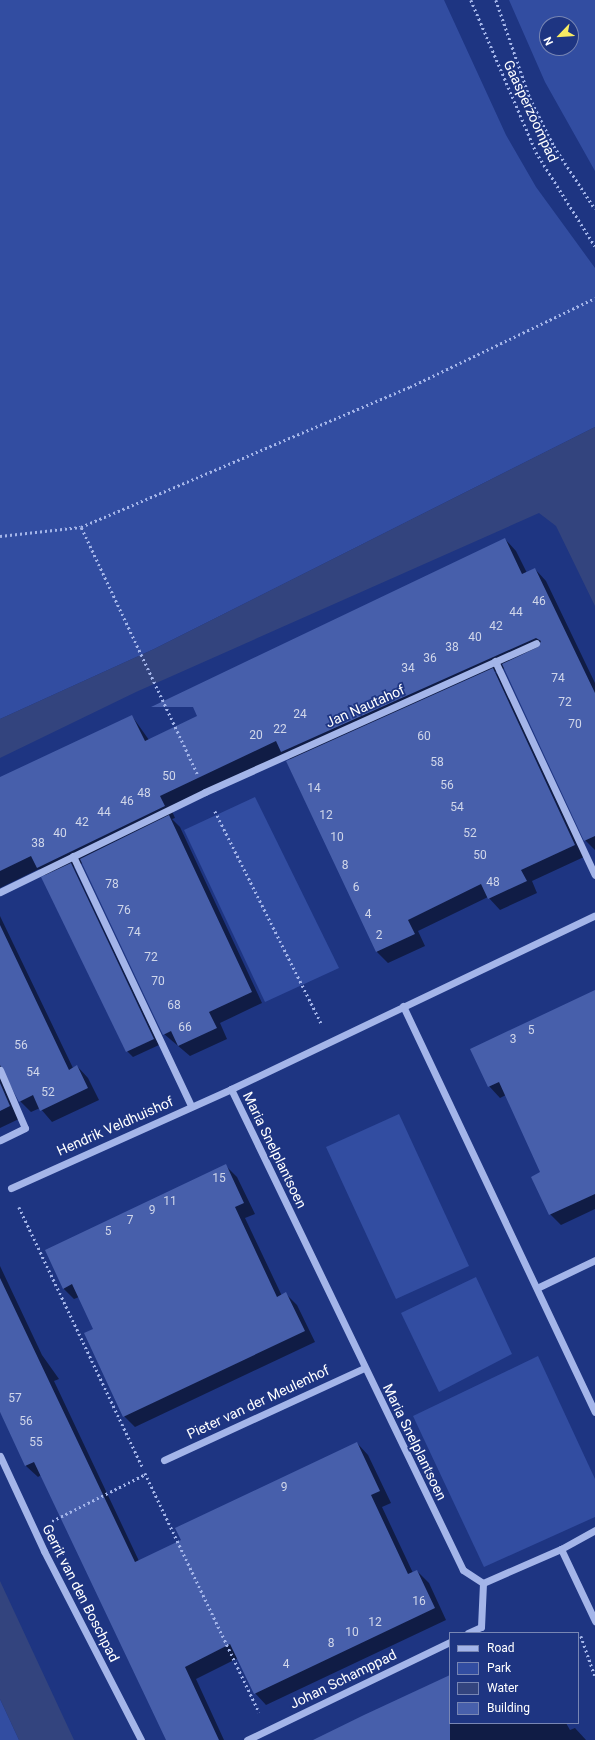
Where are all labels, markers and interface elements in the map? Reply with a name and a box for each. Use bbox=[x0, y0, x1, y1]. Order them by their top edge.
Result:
north arrow bbox=[539, 16, 579, 56]
text: N bbox=[541, 35, 556, 47]
street label: Gaasperzoompad bbox=[500, 57, 562, 165]
house number: 46 bbox=[532, 595, 546, 609]
house number: 44 bbox=[509, 606, 523, 620]
house number: 42 bbox=[489, 620, 503, 634]
house number: 40 bbox=[468, 631, 482, 645]
house number: 38 bbox=[445, 641, 459, 655]
house number: 36 bbox=[423, 652, 437, 666]
house number: 34 bbox=[401, 662, 415, 676]
house number: 74 bbox=[551, 672, 565, 686]
street label: Jan Nautahof bbox=[323, 681, 407, 731]
house number: 72 bbox=[558, 696, 572, 710]
house number: 24 bbox=[293, 708, 307, 722]
house number: 70 bbox=[568, 718, 582, 732]
house number: 22 bbox=[273, 723, 287, 737]
house number: 20 bbox=[249, 729, 263, 743]
house number: 60 bbox=[417, 730, 431, 744]
house number: 58 bbox=[430, 756, 444, 770]
house number: 50 bbox=[162, 770, 176, 784]
house number: 56 bbox=[440, 779, 454, 793]
house number: 14 bbox=[307, 782, 321, 796]
house number: 48 bbox=[137, 787, 151, 801]
house number: 46 bbox=[120, 795, 134, 809]
house number: 54 bbox=[450, 801, 464, 815]
house number: 44 bbox=[97, 806, 111, 820]
house number: 12 bbox=[319, 809, 333, 823]
house number: 42 bbox=[75, 816, 89, 830]
house number: 40 bbox=[53, 827, 67, 841]
house number: 52 bbox=[463, 827, 477, 841]
house number: 10 bbox=[330, 831, 344, 845]
house number: 38 bbox=[31, 837, 45, 851]
house number: 50 bbox=[473, 849, 487, 863]
house number: 8 bbox=[342, 859, 348, 873]
house number: 48 bbox=[486, 876, 500, 890]
house number: 78 bbox=[105, 878, 119, 892]
house number: 6 bbox=[353, 881, 359, 895]
house number: 76 bbox=[117, 904, 131, 918]
house number: 4 bbox=[365, 908, 371, 922]
house number: 74 bbox=[127, 926, 141, 940]
house number: 2 bbox=[376, 929, 382, 943]
house number: 72 bbox=[144, 951, 158, 965]
house number: 70 bbox=[151, 975, 165, 989]
house number: 68 bbox=[167, 999, 181, 1013]
house number: 66 bbox=[178, 1021, 192, 1035]
house number: 5 bbox=[528, 1024, 534, 1038]
house number: 3 bbox=[510, 1033, 516, 1047]
house number: 56 bbox=[14, 1039, 28, 1053]
house number: 54 bbox=[26, 1066, 40, 1080]
house number: 52 bbox=[41, 1086, 55, 1100]
street label: Maria Snelplantsoen bbox=[240, 1089, 310, 1211]
street label: Hendrik Veldhuishof bbox=[54, 1093, 176, 1159]
house number: 15 bbox=[212, 1172, 226, 1186]
house number: 11 bbox=[163, 1195, 177, 1209]
house number: 9 bbox=[149, 1204, 155, 1218]
house number: 7 bbox=[127, 1214, 133, 1228]
house number: 5 bbox=[105, 1225, 111, 1239]
street label: Pieter van der Meulenhof bbox=[184, 1362, 332, 1442]
street label: Maria Snelplantsoen bbox=[380, 1381, 450, 1503]
house number: 57 bbox=[8, 1392, 22, 1406]
house number: 56 bbox=[19, 1415, 33, 1429]
house number: 55 bbox=[29, 1436, 43, 1450]
house number: 9 bbox=[281, 1481, 287, 1495]
street label: Gerrit van den Boschpad bbox=[39, 1521, 123, 1665]
house number: 16 bbox=[412, 1595, 426, 1609]
house number: 12 bbox=[368, 1616, 382, 1630]
house number: 10 bbox=[345, 1626, 359, 1640]
legend bbox=[449, 1632, 579, 1724]
house number: 8 bbox=[328, 1637, 334, 1651]
text: Road bbox=[487, 1641, 515, 1655]
street label: Johan Schamppad bbox=[287, 1646, 399, 1712]
house number: 4 bbox=[283, 1658, 289, 1672]
text: Park bbox=[487, 1661, 511, 1675]
text: Water bbox=[487, 1681, 518, 1695]
text: Building bbox=[487, 1701, 530, 1715]

